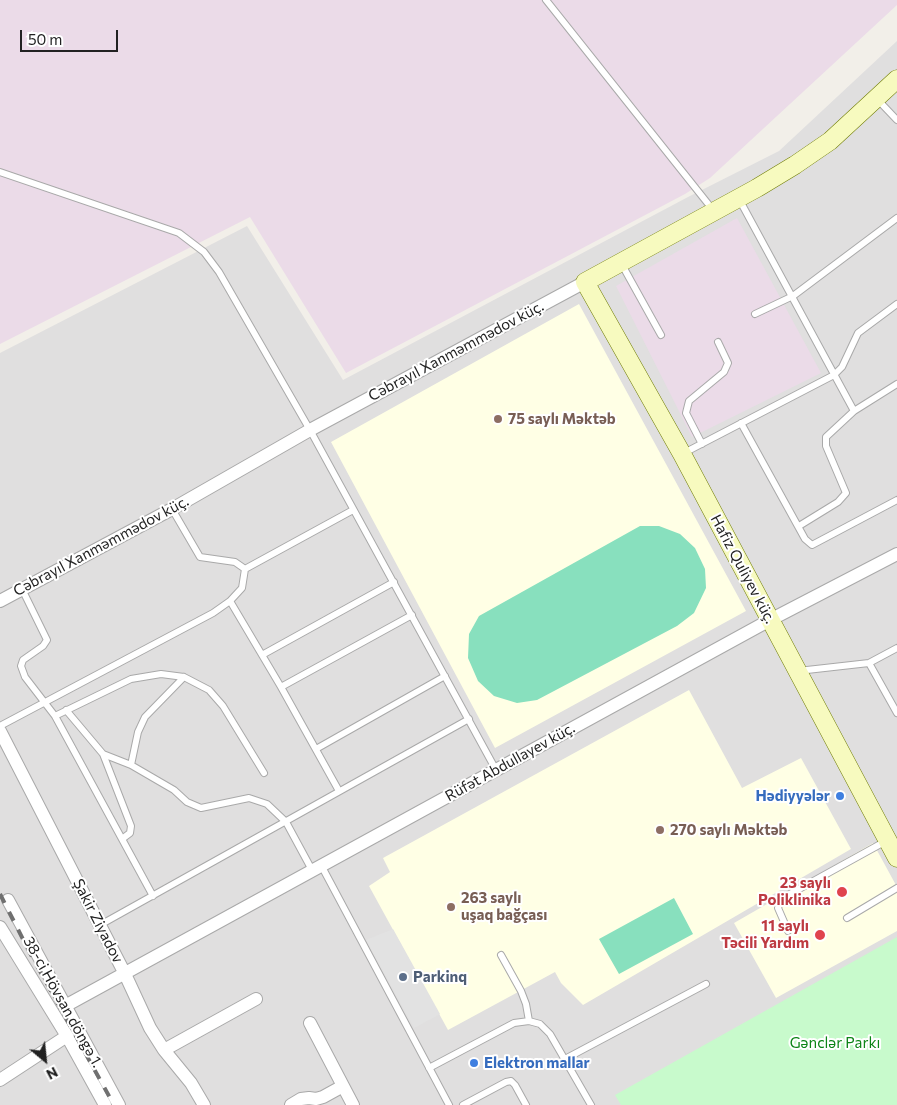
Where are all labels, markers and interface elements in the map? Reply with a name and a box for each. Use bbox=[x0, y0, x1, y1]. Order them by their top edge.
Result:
scale bar bbox=[22, 20, 120, 52]
text: 50 m bbox=[28, 30, 62, 48]
street label: Cəbrayıl Xanməmmədov küç. bbox=[365, 297, 547, 405]
place label: 75 saylı Məktəb bbox=[508, 410, 616, 428]
marker: 75 saylı Məktəb bbox=[492, 413, 504, 425]
street label: Cəbrayıl Xanməmmədov küç. bbox=[10, 492, 192, 600]
street label: Hafiz Quliyev küç. bbox=[707, 511, 779, 627]
street label: Rüfət Abdullayev küç. bbox=[442, 719, 578, 805]
place label: Hədiyyələr bbox=[756, 787, 830, 805]
marker: Hədiyyələr bbox=[834, 790, 846, 802]
place label: 270 saylı Məktəb bbox=[670, 821, 787, 839]
marker: 270 saylı Məktəb bbox=[654, 824, 666, 836]
place label: 23 saylı Poliklinika bbox=[758, 874, 831, 909]
street label: Şakir Ziyadov bbox=[69, 876, 127, 966]
marker: 23 saylı Poliklinika bbox=[835, 885, 849, 899]
place label: 263 saylı uşaq bağçası bbox=[461, 889, 547, 924]
marker: 263 saylı uşaq bağçası bbox=[445, 901, 457, 913]
place label: 11 saylı Təcili Yardım bbox=[721, 917, 809, 952]
marker: 11 saylı Təcili Yardım bbox=[813, 928, 827, 942]
street label: 38-ci Hövsan döngə 1. bbox=[20, 933, 106, 1071]
place label: Parkinq bbox=[413, 968, 467, 986]
marker: Parkinq bbox=[397, 971, 409, 983]
park label: Gənclər Parkı bbox=[790, 1034, 880, 1052]
north arrow bbox=[20, 1035, 70, 1085]
place label: Elektron mallar bbox=[484, 1054, 590, 1072]
marker: Elektron mallar bbox=[468, 1057, 480, 1069]
text: N bbox=[44, 1064, 61, 1084]

